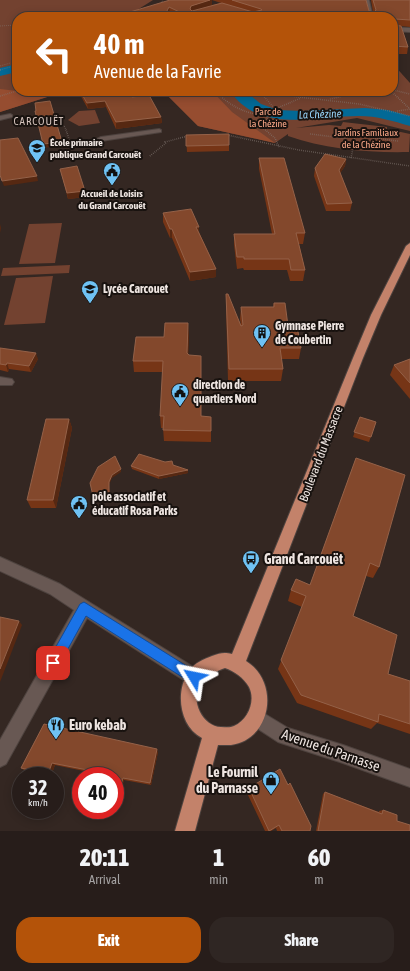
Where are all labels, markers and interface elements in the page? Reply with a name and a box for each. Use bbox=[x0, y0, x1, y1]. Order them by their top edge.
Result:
icon: left bbox=[28, 28, 80, 80]
text: 40 m bbox=[94, 28, 144, 60]
text: Avenue de la Favrie bbox=[94, 61, 221, 82]
park label: Parc de la Chézine bbox=[249, 106, 287, 129]
water label: La Chézine bbox=[298, 107, 342, 121]
district label: CARCOUËT bbox=[14, 115, 64, 127]
park label: Jardins Familiaux de la Chézine bbox=[334, 127, 398, 150]
place label: École primaire publique Grand Carcouët bbox=[50, 137, 141, 160]
school or university icon: École primaire publique Grand Carcouët bbox=[27, 138, 47, 163]
public building icon: Accueil de Loisirs du Grand Carcouët bbox=[102, 161, 122, 186]
place label: Accueil de Loisirs du Grand Carcouët bbox=[78, 188, 146, 211]
school or university icon: Lycée Carcouet bbox=[80, 279, 100, 304]
place label: Lycée Carcouet bbox=[103, 282, 169, 296]
place label: Gymnase Pierre de Coubertin bbox=[275, 319, 345, 347]
building icon: Gymnase Pierre de Coubertin bbox=[252, 323, 272, 348]
place label: direction de quartiers Nord bbox=[193, 378, 257, 406]
public building icon: direction de quartiers Nord bbox=[170, 382, 190, 407]
street label: Boulevard du Massacre bbox=[296, 404, 346, 504]
place label: pôle associatif et éducatif Rosa Parks bbox=[92, 490, 178, 518]
public building icon: pôle associatif et éducatif Rosa Parks bbox=[69, 494, 89, 519]
bus stop icon: Grand Carcouët bbox=[241, 549, 261, 574]
place label: Grand Carcouët bbox=[264, 551, 343, 567]
pin bbox=[36, 646, 70, 680]
icon: arrive bbox=[42, 652, 64, 674]
position arrow bbox=[173, 656, 215, 698]
restaurant icon: Euro kebab bbox=[46, 715, 66, 740]
place label: Euro kebab bbox=[69, 717, 127, 733]
street label: Avenue du Parnasse bbox=[280, 726, 382, 774]
place label: Le Fournil du Parnasse bbox=[196, 764, 258, 796]
speed limit sign: 40 bbox=[72, 767, 124, 819]
shop icon: Le Fournil du Parnasse bbox=[261, 770, 281, 795]
text: 32 bbox=[29, 776, 47, 799]
text: km/h bbox=[28, 797, 48, 808]
text: 20:11 bbox=[80, 844, 130, 871]
text: 1 bbox=[213, 844, 224, 871]
text: 60 bbox=[308, 844, 330, 871]
text: Arrival bbox=[89, 872, 121, 887]
text: min bbox=[209, 872, 228, 887]
text: m bbox=[314, 872, 324, 887]
button: Exit bbox=[16, 917, 201, 963]
button: Share bbox=[209, 917, 394, 963]

